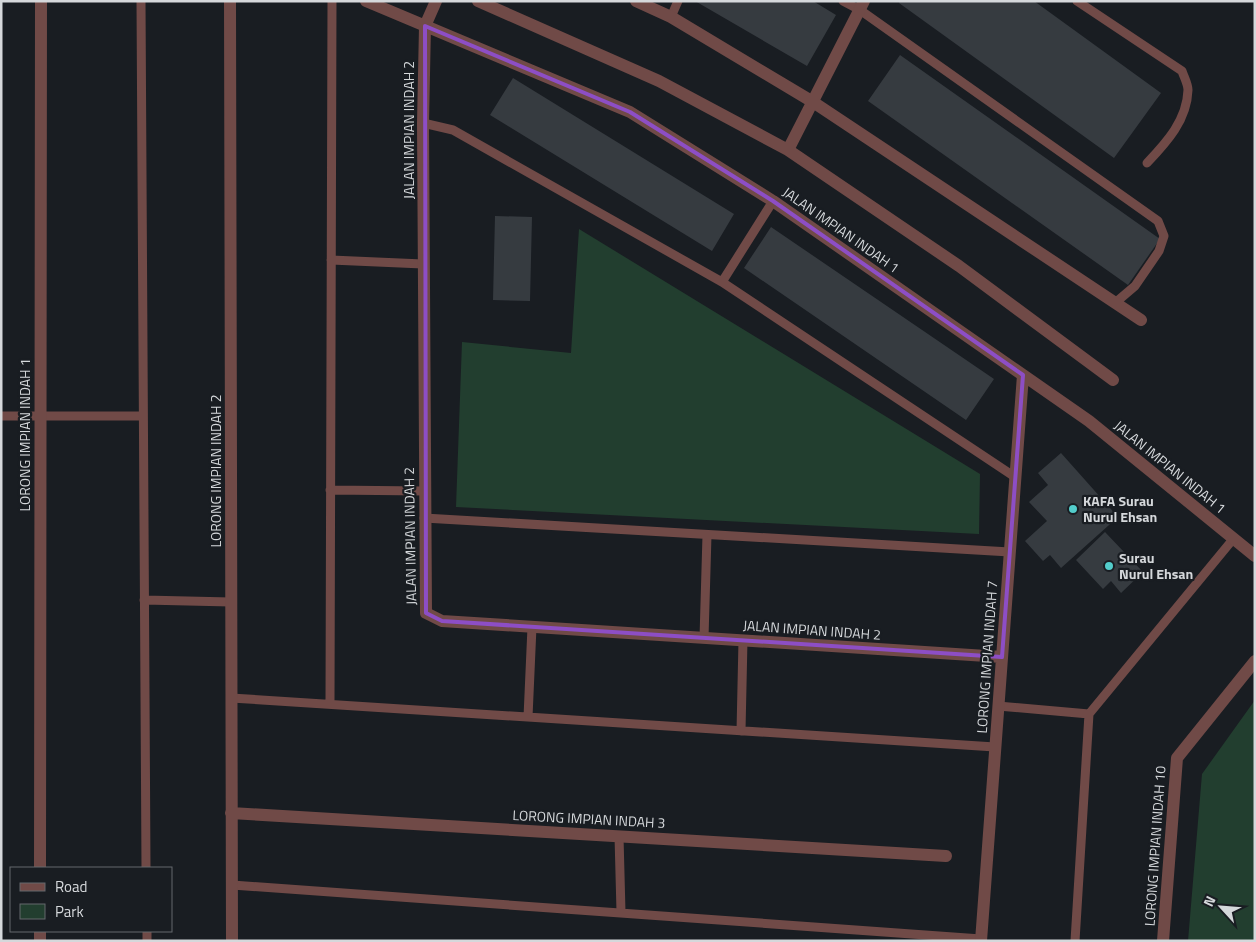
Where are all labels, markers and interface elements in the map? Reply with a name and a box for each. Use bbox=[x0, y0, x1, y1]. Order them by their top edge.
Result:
street label: JALAN IMPIAN INDAH 2 bbox=[398, 61, 419, 199]
street label: JALAN IMPIAN INDAH 1 bbox=[779, 181, 904, 278]
street label: LORONG IMPIAN INDAH 1 bbox=[14, 359, 35, 512]
street label: LORONG IMPIAN INDAH 2 bbox=[205, 395, 226, 548]
street label: JALAN IMPIAN INDAH 1 bbox=[1110, 415, 1231, 518]
street label: JALAN IMPIAN INDAH 2 bbox=[398, 467, 421, 605]
place label: KAFA Surau Nurul Ehsan bbox=[1083, 490, 1157, 527]
marker: KAFA Surau Nurul Ehsan bbox=[1067, 503, 1079, 515]
place label: Surau Nurul Ehsan bbox=[1119, 547, 1193, 584]
marker: Surau Nurul Ehsan bbox=[1103, 560, 1115, 572]
street label: LORONG IMPIAN INDAH 7 bbox=[971, 580, 1002, 734]
street label: JALAN IMPIAN INDAH 2 bbox=[742, 614, 882, 645]
street label: LORONG IMPIAN INDAH 10 bbox=[1138, 765, 1171, 927]
street label: LORONG IMPIAN INDAH 3 bbox=[512, 804, 666, 833]
legend bbox=[10, 867, 172, 932]
text: Road bbox=[55, 875, 87, 898]
north arrow bbox=[1196, 882, 1246, 932]
text: N bbox=[1197, 892, 1220, 910]
text: Park bbox=[55, 900, 84, 923]

